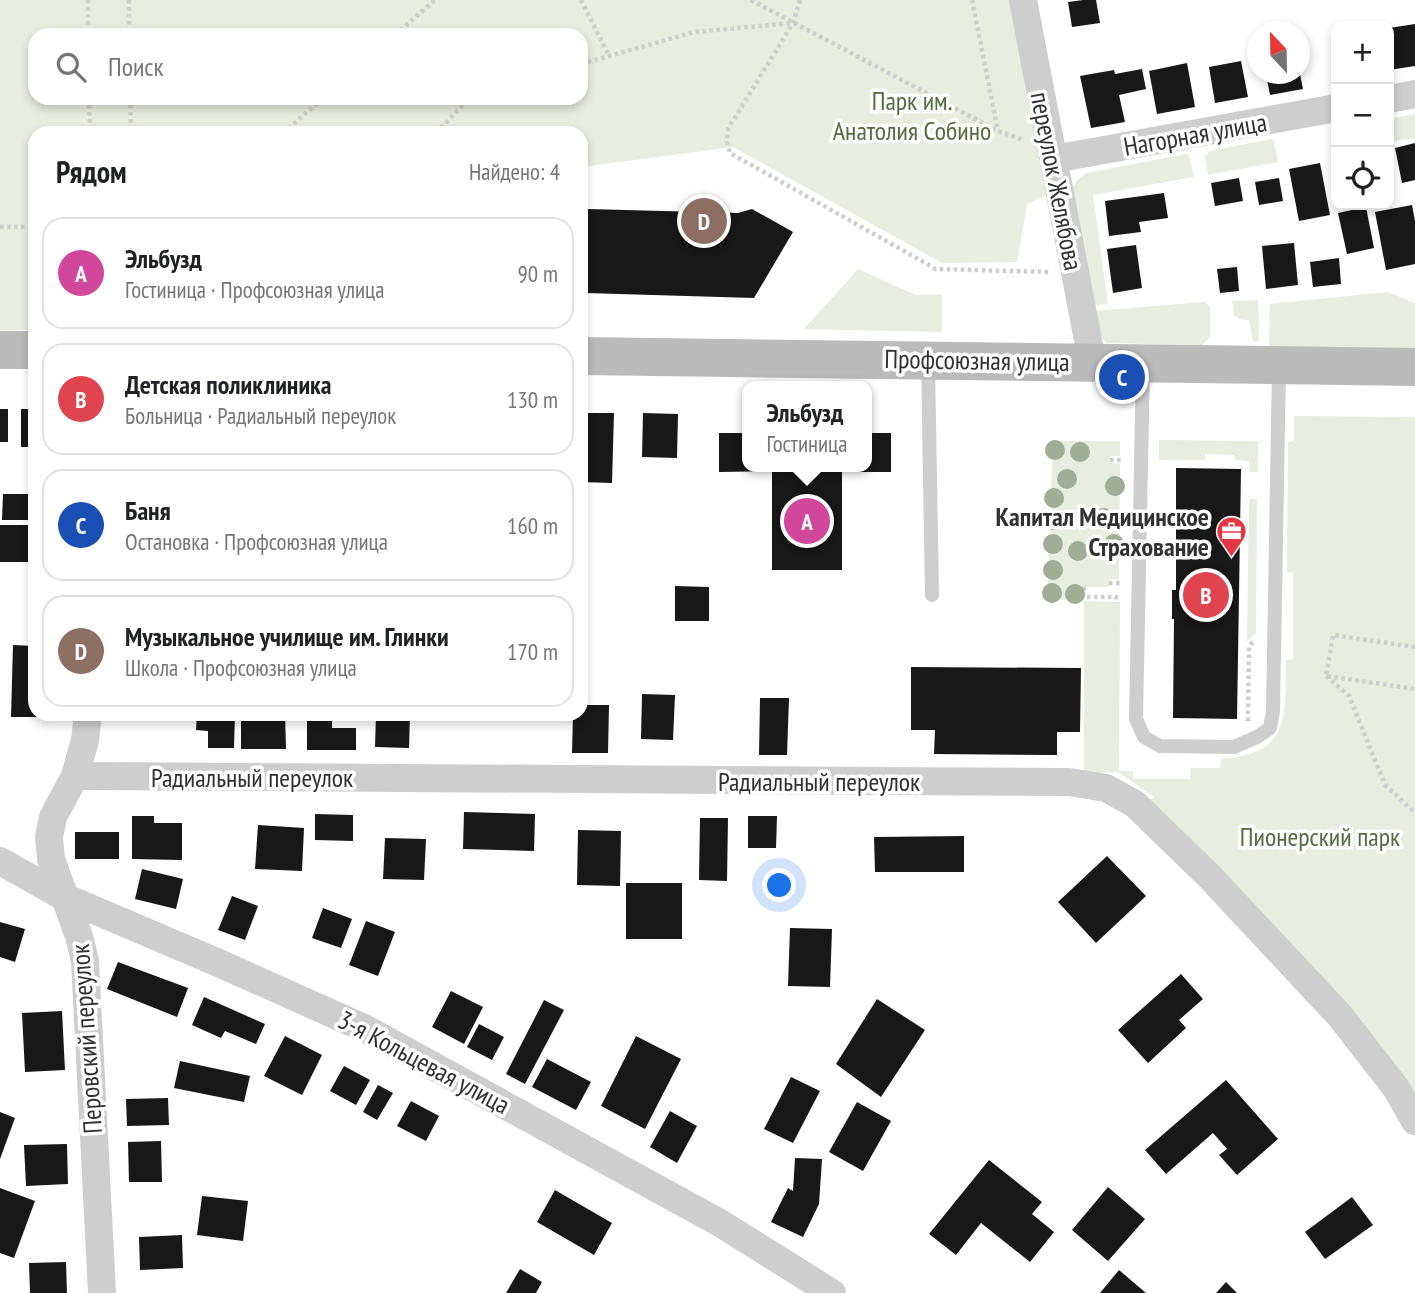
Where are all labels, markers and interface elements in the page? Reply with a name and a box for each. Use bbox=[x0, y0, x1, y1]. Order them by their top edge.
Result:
north arrow bbox=[1247, 21, 1310, 84]
map controls bbox=[1331, 21, 1394, 210]
button: + bbox=[1331, 21, 1394, 84]
search box bbox=[28, 28, 588, 105]
icon: search bbox=[52, 48, 90, 86]
text: Поиск bbox=[108, 50, 164, 83]
park label: Парк им. Анатолия Собино bbox=[833, 84, 991, 147]
button: − bbox=[1331, 84, 1394, 147]
street label: переулок Желябова bbox=[1024, 89, 1090, 273]
street label: Нагорная улица bbox=[1121, 105, 1269, 163]
button: locate bbox=[1331, 147, 1394, 210]
text: Рядом bbox=[56, 152, 127, 191]
text: Найдено: 4 bbox=[469, 157, 560, 186]
pin: D bbox=[681, 195, 727, 247]
text: Эльбузд bbox=[125, 242, 202, 275]
text: A bbox=[75, 259, 87, 288]
text: 90 m bbox=[517, 259, 558, 288]
text: Гостиница · Профсоюзная улица bbox=[125, 275, 384, 304]
street label: Профсоюзная улица bbox=[884, 342, 1070, 378]
pin: C bbox=[1099, 351, 1145, 403]
text: Детская поликлиника bbox=[125, 368, 331, 401]
popup bbox=[742, 381, 872, 472]
text: B bbox=[75, 385, 87, 414]
text: 130 m bbox=[507, 385, 558, 414]
text: Эльбузд bbox=[767, 396, 843, 429]
text: Больница · Радиальный переулок bbox=[125, 401, 396, 430]
text: Гостиница bbox=[767, 429, 847, 458]
text: Баня bbox=[125, 494, 171, 527]
pin: A bbox=[784, 495, 830, 547]
place label: Капитал Медицинское Страхование bbox=[996, 500, 1209, 563]
text: C bbox=[76, 511, 86, 540]
text: 160 m bbox=[507, 511, 558, 540]
office icon: Капитал Медицинское Страхование bbox=[1215, 514, 1249, 558]
text: Остановка · Профсоюзная улица bbox=[125, 527, 388, 556]
pin: B bbox=[1183, 569, 1229, 621]
text: Музыкальное училище им. Глинки bbox=[125, 620, 449, 653]
text: D bbox=[75, 637, 87, 666]
text: 170 m bbox=[507, 637, 558, 666]
text: Школа · Профсоюзная улица bbox=[125, 653, 357, 682]
street label: Радиальный переулок bbox=[151, 761, 353, 794]
street label: Радиальный переулок bbox=[718, 765, 920, 798]
park label: Пионерский парк bbox=[1240, 820, 1400, 853]
your location bbox=[762, 868, 796, 902]
street label: Перовский переулок bbox=[63, 943, 109, 1135]
street label: 3-я Кольцевая улица bbox=[332, 1003, 516, 1121]

